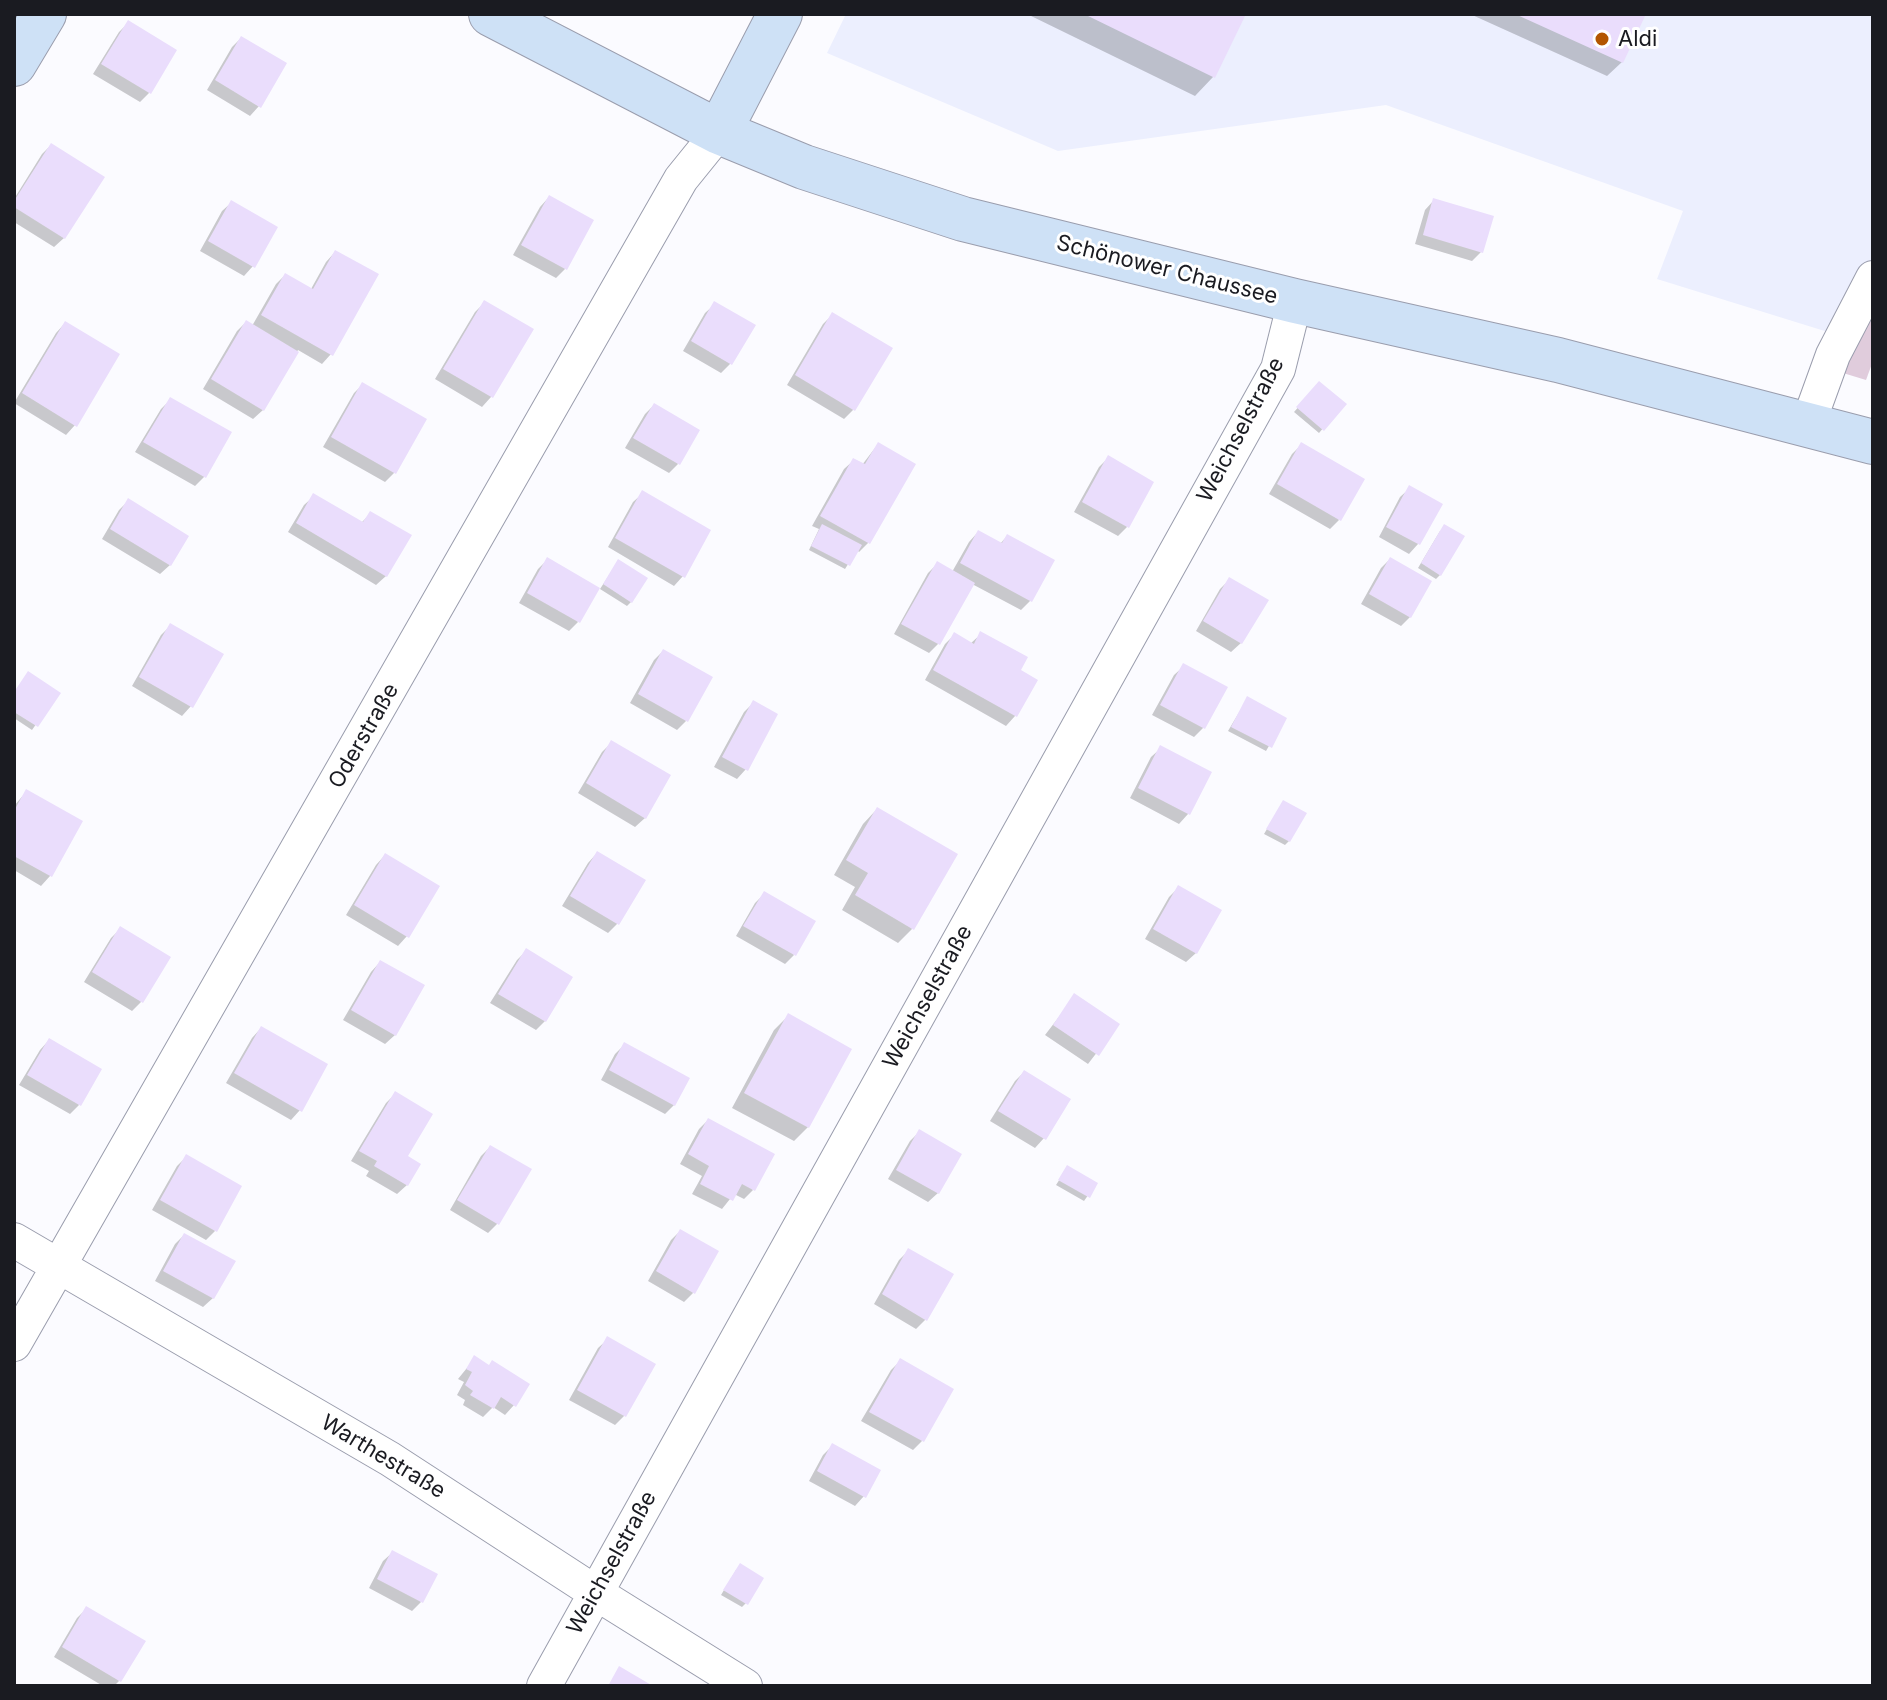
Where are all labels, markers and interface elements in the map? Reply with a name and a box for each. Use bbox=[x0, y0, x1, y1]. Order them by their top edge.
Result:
place label: Aldi bbox=[1618, 26, 1657, 52]
marker: Aldi bbox=[1593, 30, 1611, 48]
street label: Schönower Chaussee bbox=[1054, 230, 1280, 310]
street label: Weichselstraße bbox=[1192, 353, 1290, 507]
street label: Oderstraße bbox=[323, 679, 405, 793]
street label: Weichselstraße bbox=[878, 921, 978, 1073]
street label: Warthestraße bbox=[316, 1410, 450, 1504]
street label: Weichselstraße bbox=[562, 1487, 662, 1639]

